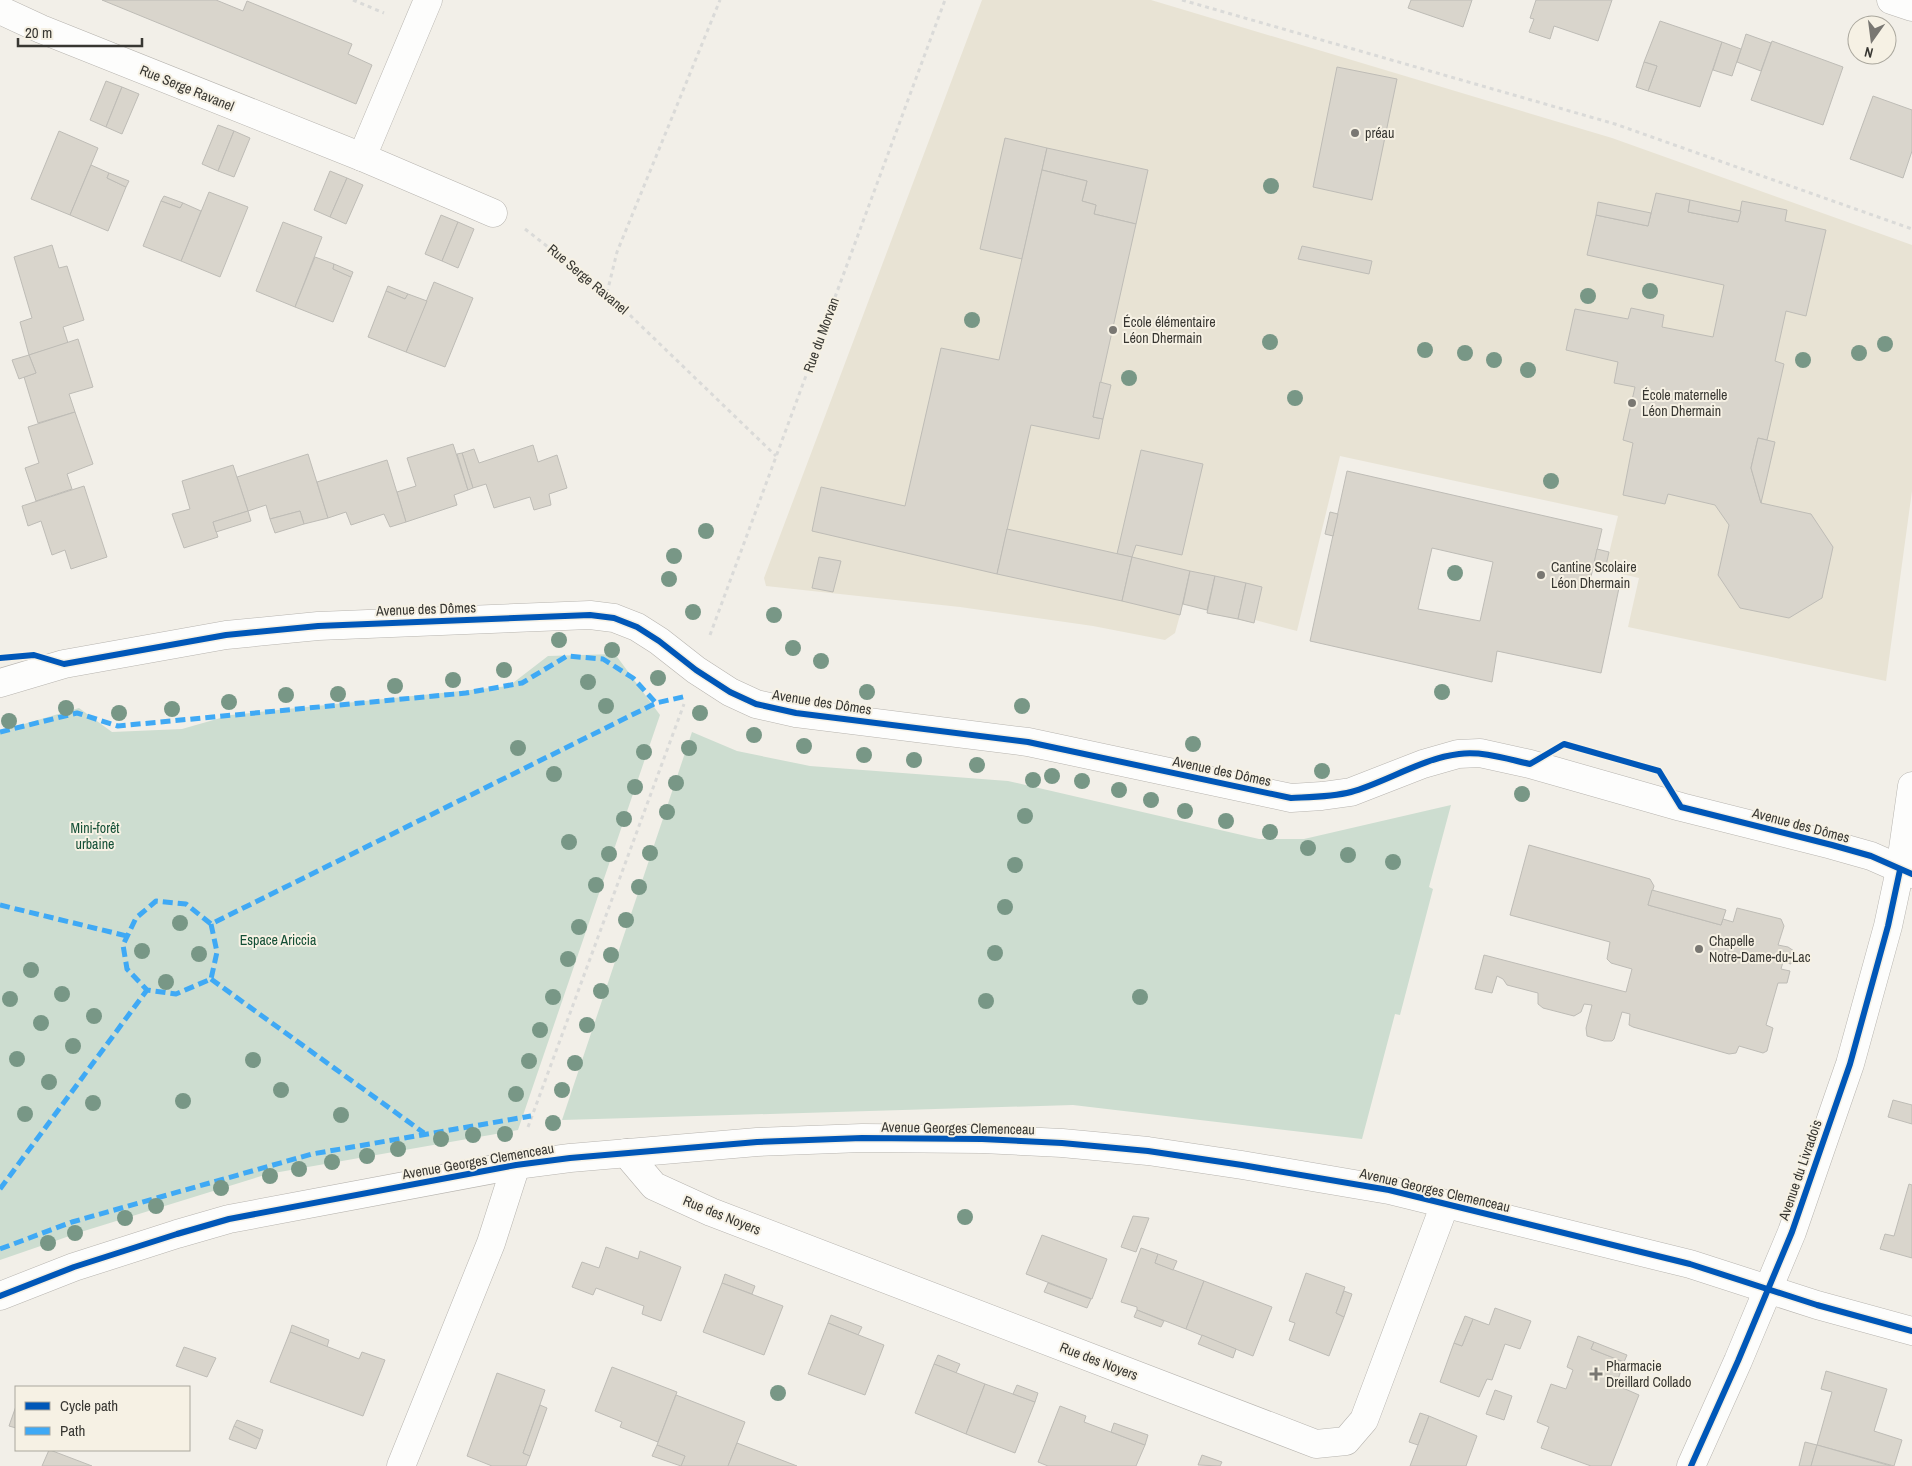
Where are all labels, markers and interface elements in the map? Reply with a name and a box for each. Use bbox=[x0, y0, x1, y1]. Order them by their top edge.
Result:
scale bar bbox=[18, 15, 141, 47]
north arrow bbox=[1847, 15, 1897, 65]
text: 20 m bbox=[25, 22, 52, 43]
text: N bbox=[1863, 43, 1875, 62]
street label: Rue Serge Ravanel bbox=[137, 61, 237, 115]
place label: préau bbox=[1365, 124, 1394, 142]
marker: préau bbox=[1349, 127, 1361, 139]
street label: Rue Serge Ravanel bbox=[544, 240, 632, 318]
street label: Rue du Morvan bbox=[799, 295, 843, 375]
place label: École élémentaire Léon Dhermain bbox=[1123, 313, 1216, 347]
marker: École élémentaire Léon Dhermain bbox=[1107, 324, 1119, 336]
place label: École maternelle Léon Dhermain bbox=[1642, 386, 1728, 420]
marker: École maternelle Léon Dhermain bbox=[1626, 397, 1638, 409]
place label: Cantine Scolaire Léon Dhermain bbox=[1551, 558, 1637, 592]
marker: Cantine Scolaire Léon Dhermain bbox=[1535, 569, 1547, 581]
street label: Avenue des Dômes bbox=[375, 598, 477, 620]
street label: Avenue des Dômes bbox=[770, 685, 873, 719]
street label: Avenue des Dômes bbox=[1170, 752, 1273, 790]
street label: Avenue des Dômes bbox=[1749, 803, 1852, 847]
park label: Mini-forêt urbaine bbox=[70, 819, 120, 853]
park label: Espace Ariccia bbox=[240, 931, 317, 949]
place label: Chapelle Notre-Dame-du-Lac bbox=[1709, 932, 1811, 966]
marker: Chapelle Notre-Dame-du-Lac bbox=[1693, 943, 1705, 955]
street label: Avenue du Livradois bbox=[1774, 1117, 1826, 1224]
street label: Avenue Georges Clemenceau bbox=[880, 1118, 1035, 1138]
street label: Avenue Georges Clemenceau bbox=[400, 1139, 555, 1183]
street label: Avenue Georges Clemenceau bbox=[1357, 1164, 1512, 1216]
street label: Rue des Noyers bbox=[680, 1191, 764, 1239]
street label: Rue des Noyers bbox=[1057, 1338, 1141, 1384]
place label: Pharmacie Dreillard Collado bbox=[1606, 1357, 1691, 1391]
marker: Pharmacie Dreillard Collado bbox=[1590, 1368, 1602, 1380]
legend bbox=[15, 1386, 190, 1451]
text: Cycle path bbox=[60, 1395, 118, 1416]
text: Path bbox=[60, 1420, 85, 1441]

